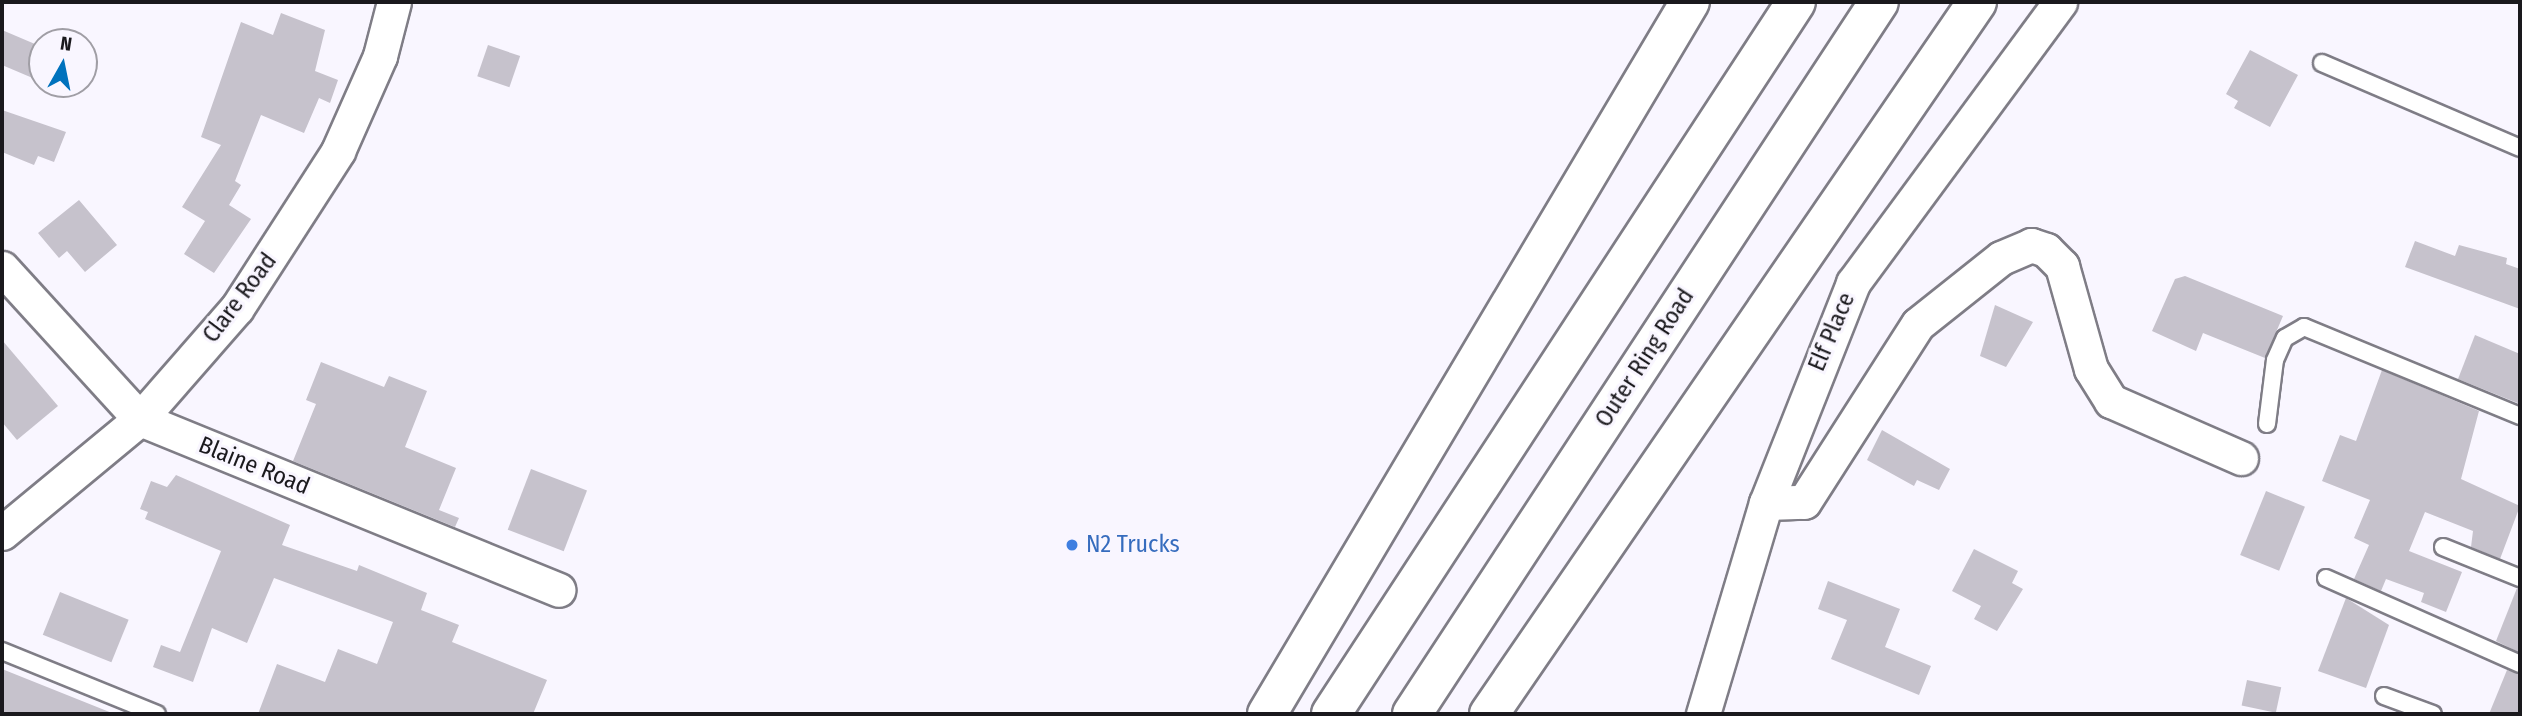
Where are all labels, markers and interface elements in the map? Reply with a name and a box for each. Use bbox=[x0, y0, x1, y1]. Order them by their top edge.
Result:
north arrow bbox=[28, 28, 98, 98]
text: N bbox=[59, 31, 73, 56]
street label: Clare Road bbox=[197, 247, 283, 349]
street label: Outer Ring Road bbox=[1590, 283, 1700, 433]
street label: Elf Place bbox=[1803, 288, 1861, 376]
street label: Blaine Road bbox=[194, 431, 314, 501]
place label: N2 Trucks bbox=[1086, 531, 1180, 559]
marker: N2 Trucks bbox=[1064, 537, 1080, 553]

